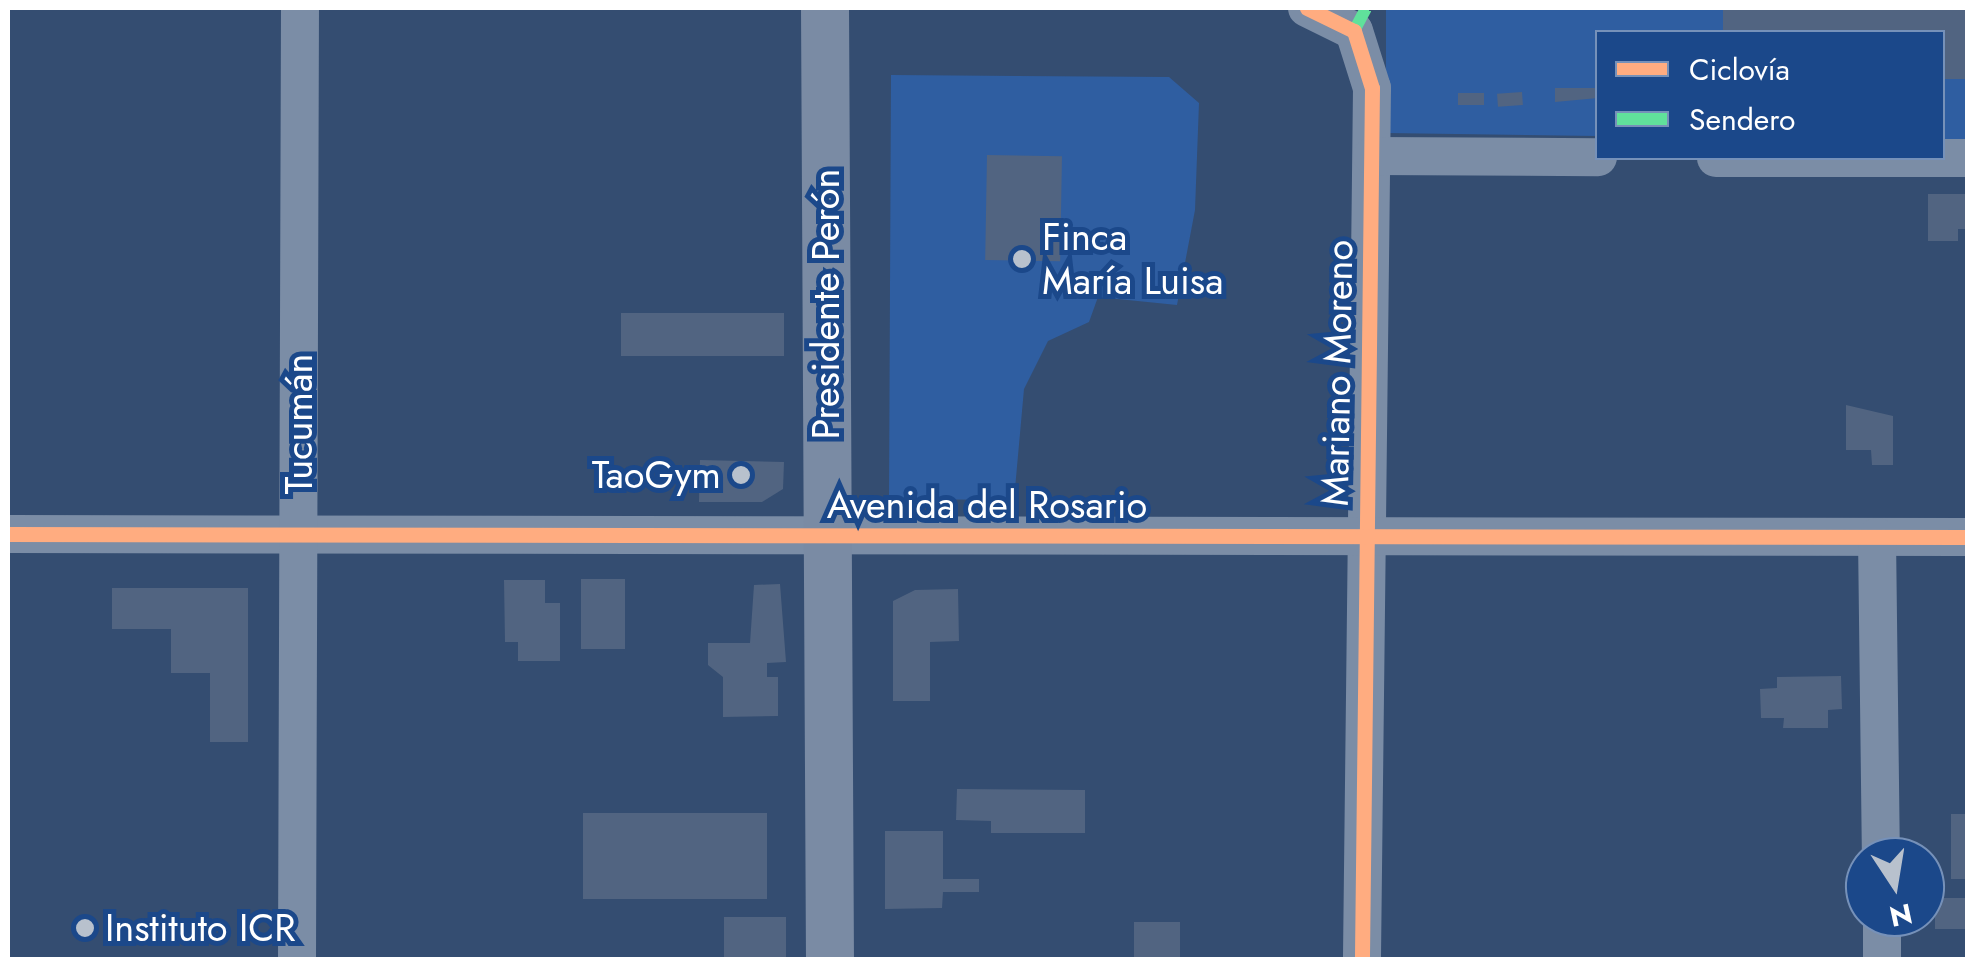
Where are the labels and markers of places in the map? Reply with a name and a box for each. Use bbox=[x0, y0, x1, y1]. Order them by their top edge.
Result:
place label: Finca María Luisa bbox=[1042, 214, 1223, 304]
marker: Finca María Luisa bbox=[1011, 248, 1033, 270]
place label: TaoGym bbox=[592, 452, 721, 498]
marker: TaoGym bbox=[730, 464, 752, 486]
place label: Instituto ICR bbox=[105, 905, 296, 951]
marker: Instituto ICR bbox=[74, 917, 96, 939]

